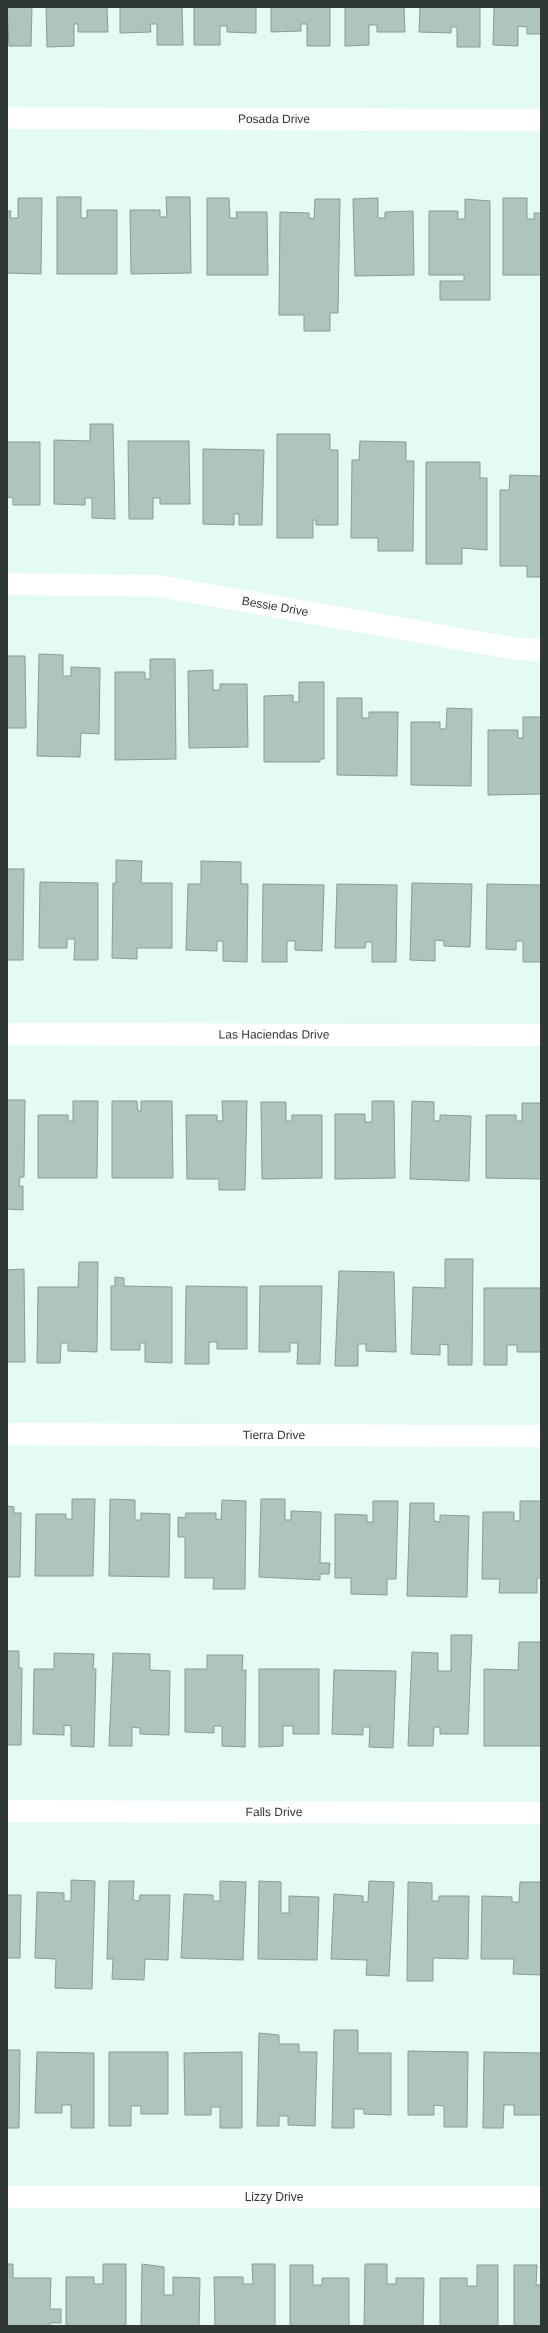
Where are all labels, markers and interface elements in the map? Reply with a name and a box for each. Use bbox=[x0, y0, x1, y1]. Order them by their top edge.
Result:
street label: Posada Drive bbox=[238, 112, 310, 126]
street label: Bessie Drive bbox=[241, 594, 310, 619]
street label: Las Haciendas Drive bbox=[219, 1027, 330, 1042]
street label: Tierra Drive bbox=[243, 1428, 305, 1442]
street label: Falls Drive bbox=[246, 1805, 303, 1819]
street label: Lizzy Drive bbox=[245, 2190, 304, 2204]

